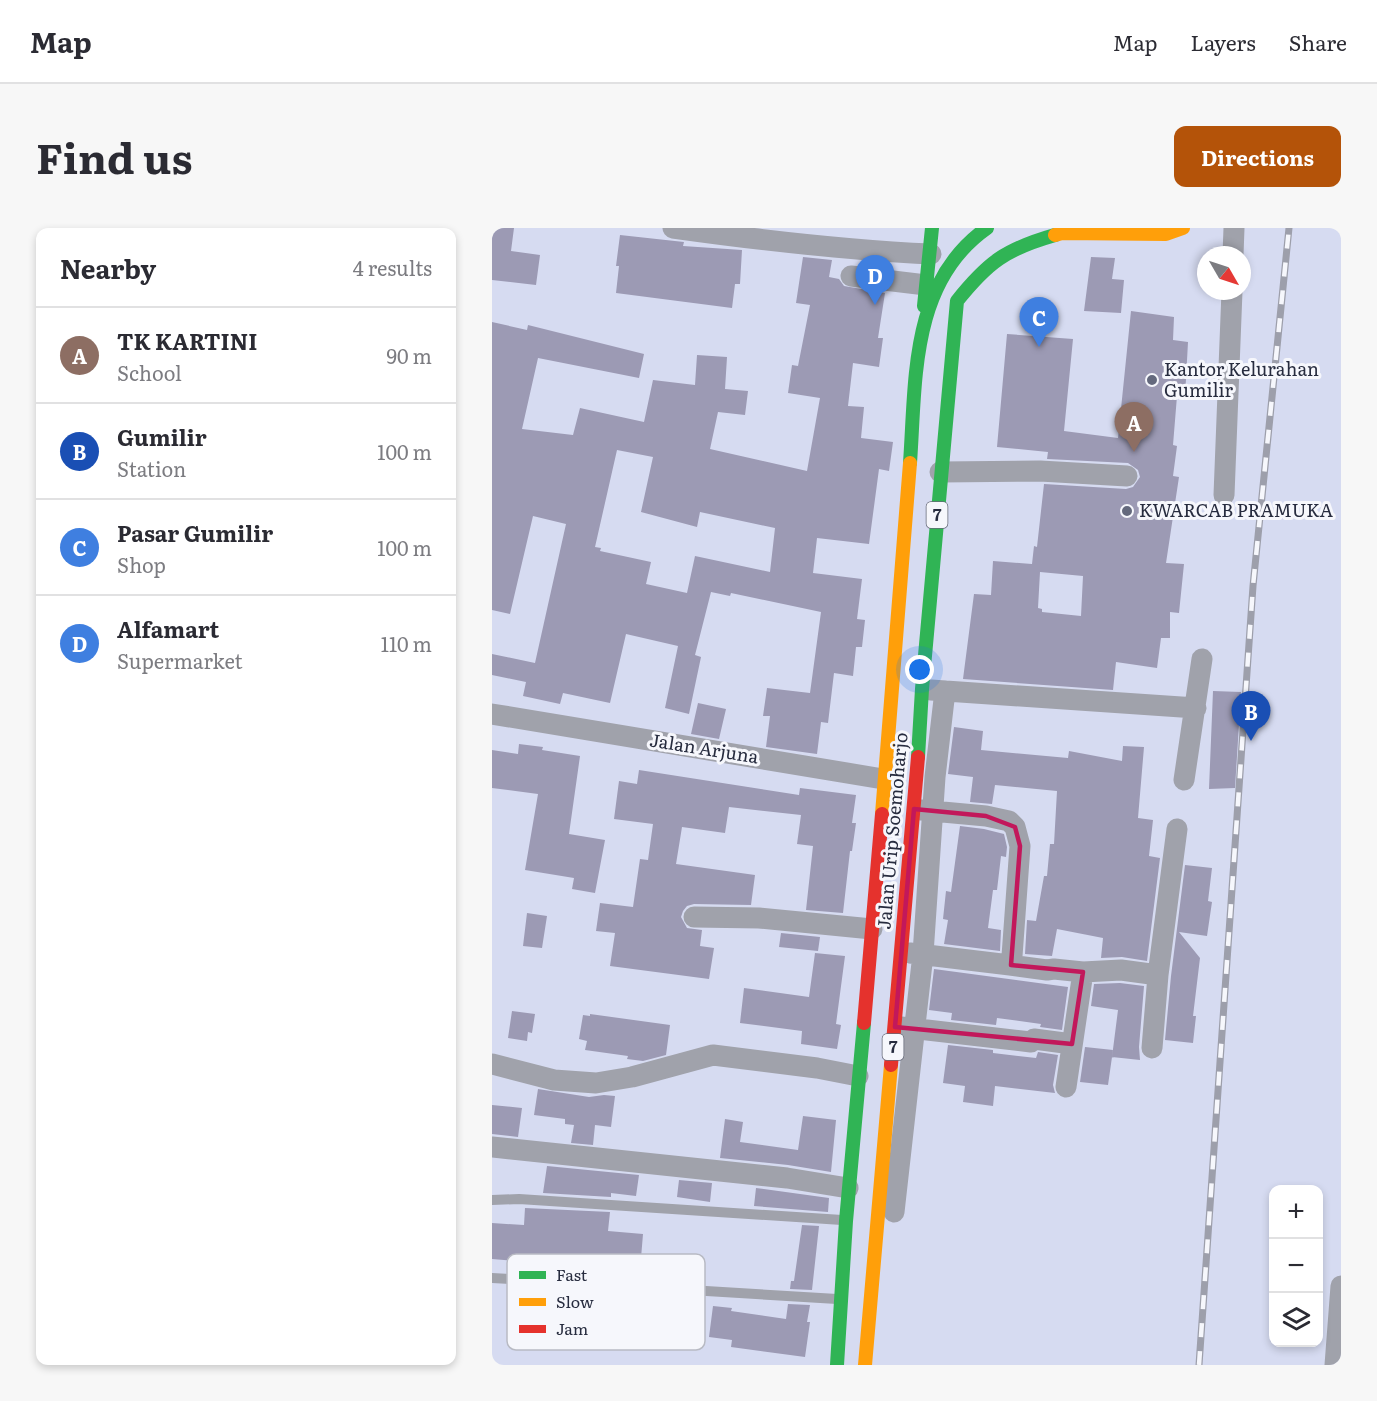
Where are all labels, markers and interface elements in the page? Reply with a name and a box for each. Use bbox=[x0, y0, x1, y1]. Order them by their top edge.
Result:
text: Map bbox=[30, 20, 92, 62]
text: Map bbox=[1113, 26, 1158, 57]
text: Layers bbox=[1191, 26, 1256, 57]
text: Share bbox=[1289, 26, 1347, 57]
text: Find us bbox=[36, 125, 193, 187]
button: Directions bbox=[1174, 126, 1341, 187]
north arrow bbox=[1197, 246, 1251, 300]
text: Nearby bbox=[60, 248, 156, 287]
text: 4 results bbox=[353, 252, 432, 282]
pin: D bbox=[856, 256, 895, 305]
pin: C bbox=[1020, 298, 1058, 347]
text: TK KARTINI bbox=[117, 324, 257, 357]
text: A bbox=[72, 340, 87, 370]
text: 90 m bbox=[387, 340, 432, 370]
place label: Kantor Kelurahan Gumilir bbox=[1164, 355, 1319, 403]
text: School bbox=[117, 357, 182, 387]
marker: Kantor Kelurahan Gumilir bbox=[1145, 373, 1159, 387]
pin: A bbox=[1114, 402, 1154, 452]
text: Gumilir bbox=[117, 420, 207, 453]
text: B bbox=[73, 436, 86, 466]
text: 100 m bbox=[377, 436, 432, 466]
text: Station bbox=[117, 453, 186, 483]
place label: KWARCAB PRAMUKA bbox=[1139, 496, 1333, 523]
road number: 7 bbox=[926, 502, 948, 528]
marker: KWARCAB PRAMUKA bbox=[1120, 504, 1134, 518]
text: Pasar Gumilir bbox=[117, 516, 273, 549]
text: C bbox=[72, 532, 87, 562]
text: 100 m bbox=[377, 532, 432, 562]
text: Shop bbox=[117, 549, 166, 579]
text: Alfamart bbox=[117, 612, 219, 645]
text: D bbox=[72, 628, 87, 658]
text: 110 m bbox=[381, 628, 432, 658]
text: Supermarket bbox=[117, 645, 243, 675]
your location bbox=[905, 655, 934, 684]
pin: B bbox=[1232, 692, 1270, 741]
street label: Jalan Arjuna bbox=[648, 726, 761, 769]
street label: Jalan Urip Soemoharjo bbox=[869, 731, 914, 931]
road number: 7 bbox=[882, 1034, 904, 1060]
map controls bbox=[1269, 1185, 1323, 1347]
button: + bbox=[1269, 1185, 1323, 1239]
button: − bbox=[1269, 1239, 1323, 1293]
legend bbox=[507, 1254, 705, 1350]
text: Fast bbox=[556, 1262, 588, 1286]
text: Slow bbox=[556, 1289, 594, 1313]
button: layers bbox=[1269, 1293, 1323, 1347]
text: Jam bbox=[556, 1316, 589, 1340]

